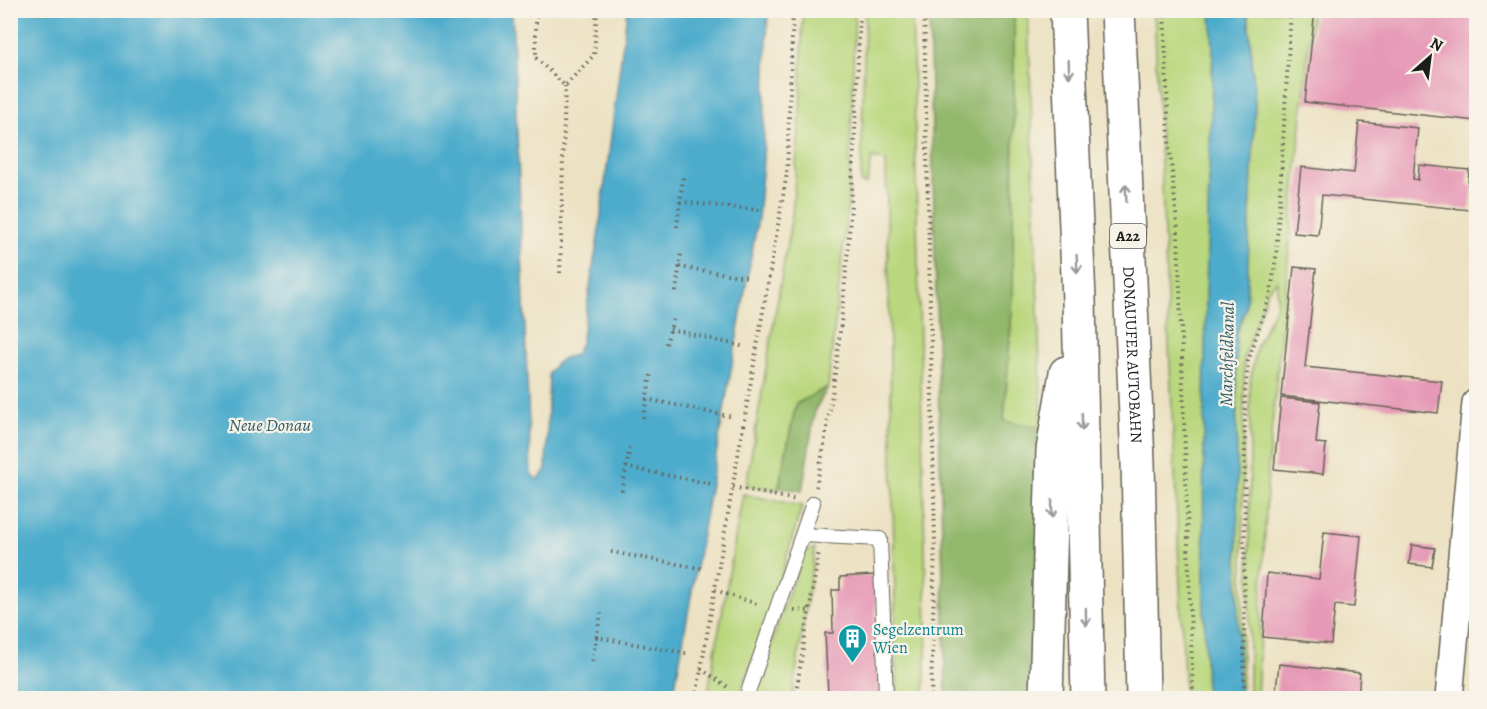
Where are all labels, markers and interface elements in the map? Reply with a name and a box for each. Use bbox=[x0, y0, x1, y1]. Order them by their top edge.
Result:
north arrow bbox=[1400, 27, 1460, 87]
text: N bbox=[1426, 32, 1447, 57]
one-way arrow bbox=[1064, 58, 1075, 78]
one-way arrow bbox=[1121, 184, 1132, 204]
road number: A22 bbox=[1110, 224, 1146, 248]
one-way arrow bbox=[1072, 253, 1083, 273]
street label: DONAUUFER AUTOBAHN bbox=[1117, 266, 1147, 444]
water label: Marchfeldkanal bbox=[1214, 301, 1240, 407]
one-way arrow bbox=[1076, 411, 1088, 431]
water label: Neue Donau bbox=[229, 413, 311, 437]
one-way arrow bbox=[1046, 498, 1057, 518]
one-way arrow bbox=[1081, 606, 1092, 626]
place label: Segelzentrum Wien bbox=[872, 619, 964, 659]
building icon: Segelzentrum Wien bbox=[836, 622, 868, 664]

